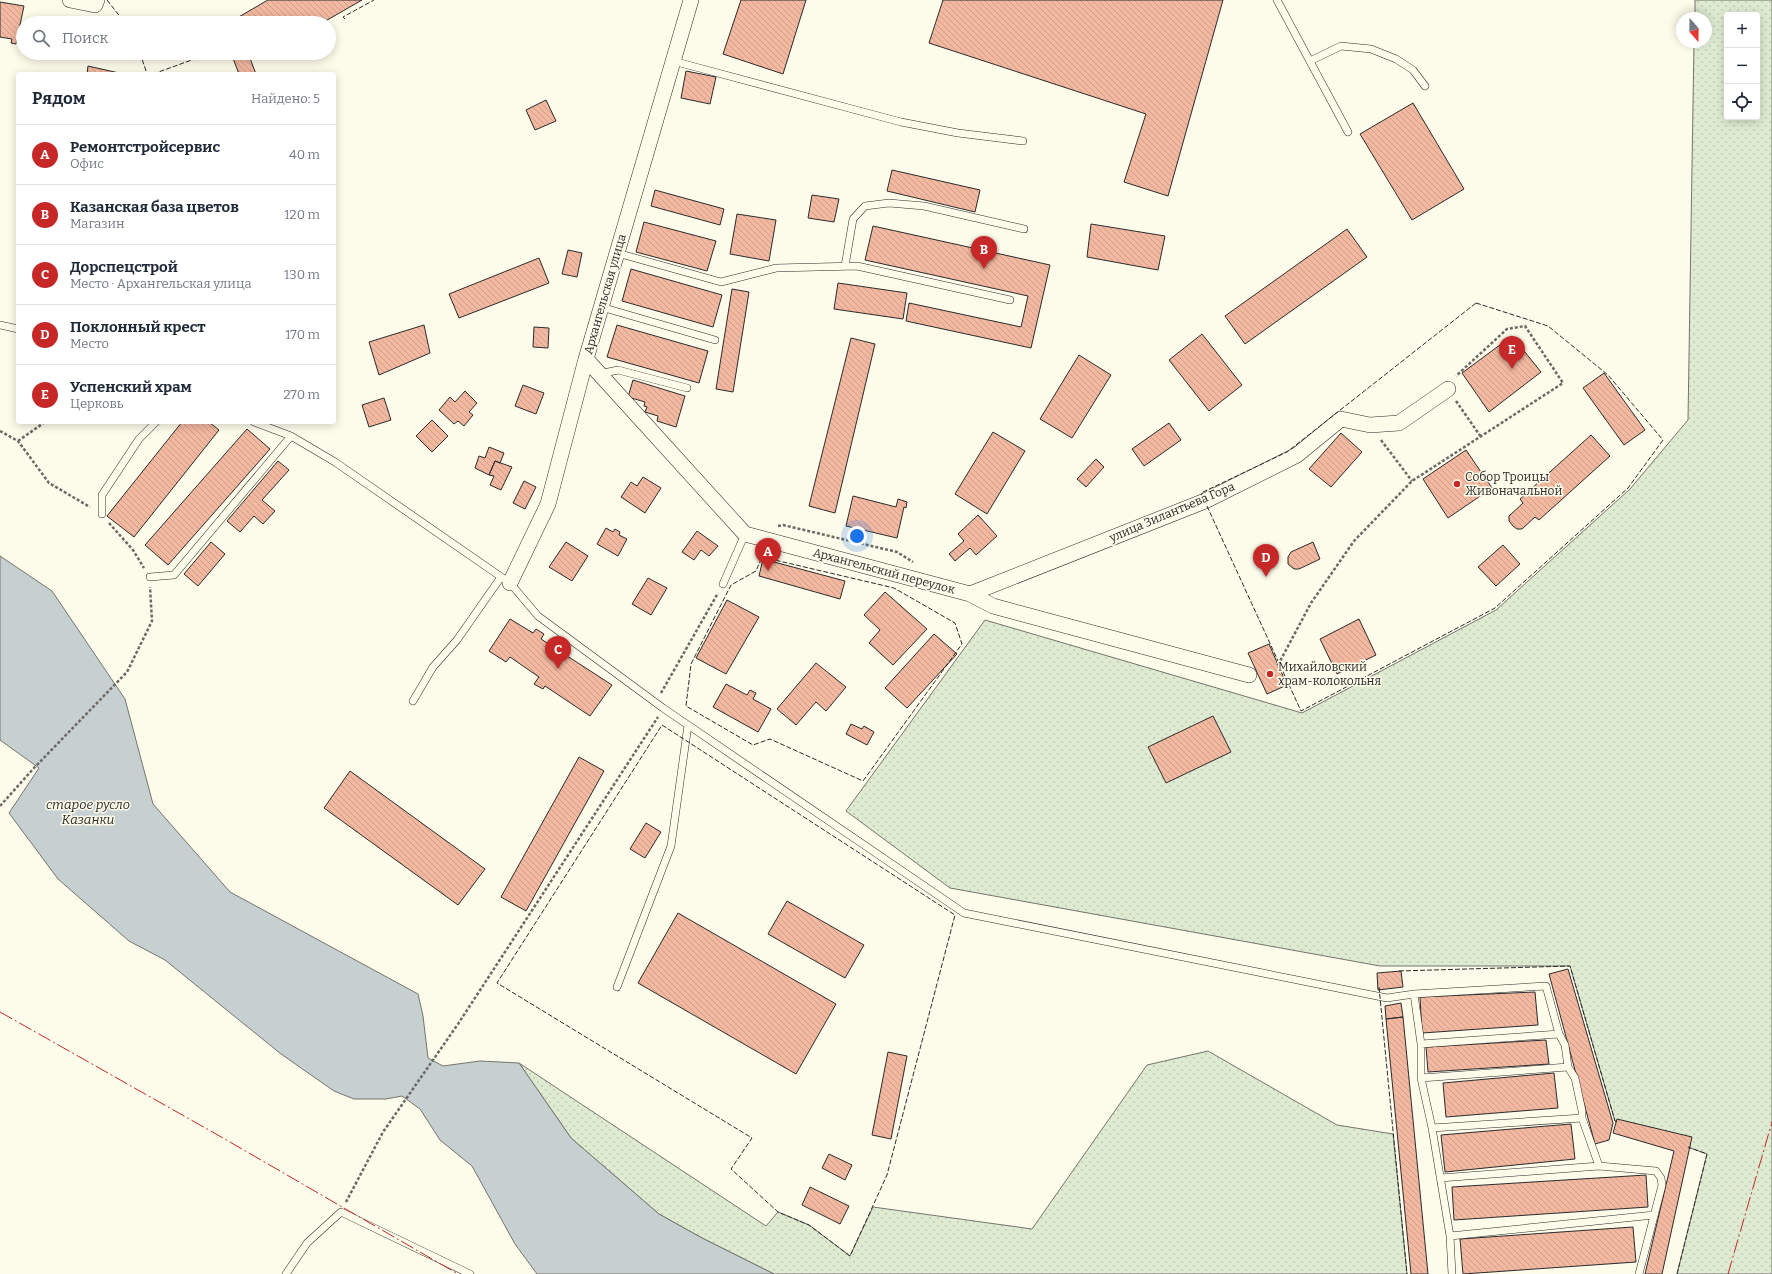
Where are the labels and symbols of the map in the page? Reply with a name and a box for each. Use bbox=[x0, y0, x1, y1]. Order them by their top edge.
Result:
north arrow bbox=[1676, 12, 1712, 48]
street label: Архангельская улица bbox=[581, 232, 629, 356]
pin: B bbox=[971, 236, 997, 269]
pin: E bbox=[1499, 336, 1525, 369]
place label: Собор Троицы Живоначальной bbox=[1465, 470, 1562, 498]
street label: улица Зилантьева Гора bbox=[1106, 479, 1237, 545]
marker: Собор Троицы Живоначальной bbox=[1452, 479, 1462, 489]
your location bbox=[847, 526, 867, 546]
pin: A bbox=[755, 538, 781, 571]
pin: D bbox=[1253, 544, 1279, 577]
street label: Архангельский переулок bbox=[811, 545, 957, 597]
pin: C bbox=[545, 636, 571, 669]
place label: Михайловский храм-колокольня bbox=[1278, 660, 1381, 688]
marker: Михайловский храм-колокольня bbox=[1265, 669, 1275, 679]
water label: старое русло Казанки bbox=[46, 797, 130, 827]

